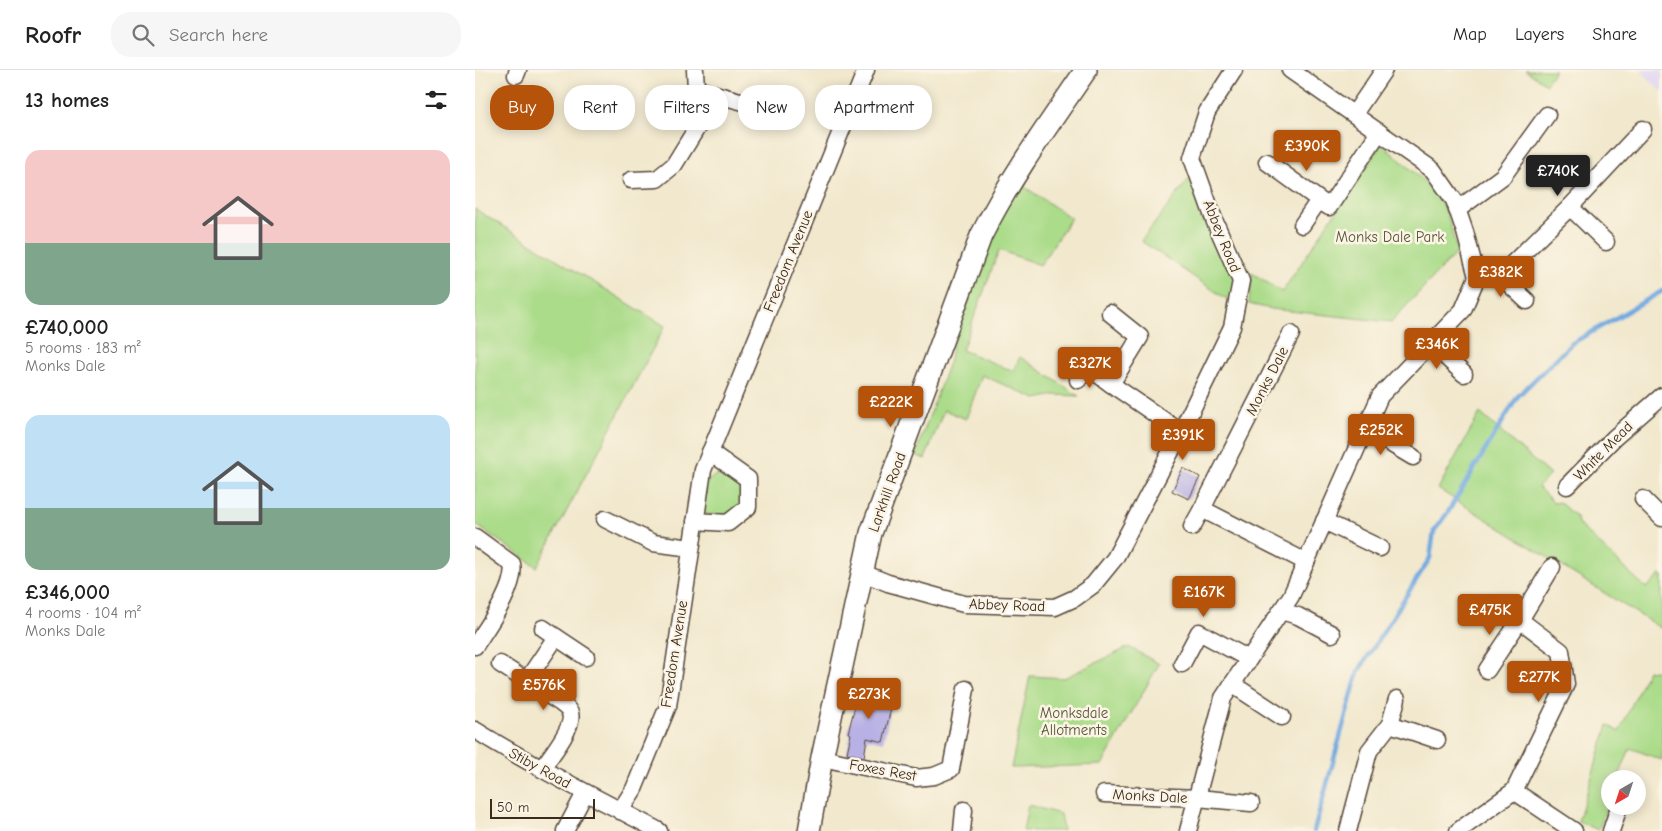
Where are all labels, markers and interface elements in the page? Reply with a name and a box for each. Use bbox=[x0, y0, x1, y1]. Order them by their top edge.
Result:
search box bbox=[111, 12, 461, 57]
text: Roofr bbox=[25, 21, 81, 49]
icon: search bbox=[129, 21, 157, 49]
text: Search here bbox=[169, 24, 268, 46]
text: Map bbox=[1453, 24, 1487, 45]
text: Layers bbox=[1515, 24, 1564, 45]
text: Share bbox=[1592, 24, 1637, 45]
chip: Buy bbox=[490, 85, 554, 130]
chip: Rent bbox=[564, 85, 635, 130]
chip: Filters bbox=[645, 85, 728, 130]
chip: New bbox=[738, 85, 805, 130]
chip: Apartment bbox=[815, 85, 932, 130]
icon: filters bbox=[422, 86, 450, 114]
text: 13 homes bbox=[25, 88, 109, 112]
pin: £390K bbox=[1272, 129, 1342, 172]
text: £390K bbox=[1285, 137, 1329, 155]
pin: £740K bbox=[1523, 154, 1593, 197]
text: £740K bbox=[1537, 162, 1579, 180]
icon: home bbox=[193, 183, 283, 273]
street label: Abbey Road bbox=[1199, 197, 1245, 275]
street label: Freedom Avenue bbox=[759, 207, 817, 315]
park label: Monks Dale Park bbox=[1335, 228, 1445, 246]
pin: £382K bbox=[1466, 256, 1536, 298]
text: £382K bbox=[1479, 263, 1523, 281]
text: £740,000 bbox=[25, 315, 109, 339]
pin: £346K bbox=[1402, 328, 1472, 370]
text: £346K bbox=[1415, 335, 1459, 353]
text: 5 rooms · 183 m² bbox=[25, 339, 141, 357]
street label: Monks Dale bbox=[1242, 343, 1292, 419]
pin: £327K bbox=[1055, 346, 1125, 389]
text: £327K bbox=[1069, 354, 1111, 372]
text: Monks Dale bbox=[25, 357, 105, 375]
pin: £222K bbox=[856, 386, 926, 428]
text: £222K bbox=[869, 393, 913, 411]
pin: £252K bbox=[1346, 414, 1416, 456]
pin: £391K bbox=[1148, 418, 1218, 461]
street label: White Mead bbox=[1570, 418, 1636, 484]
text: £252K bbox=[1359, 421, 1403, 439]
text: £391K bbox=[1162, 426, 1204, 444]
icon: home bbox=[193, 448, 283, 538]
street label: Larkhill Road bbox=[864, 450, 910, 534]
pin: £167K bbox=[1169, 576, 1239, 618]
text: £346,000 bbox=[25, 580, 110, 604]
text: £167K bbox=[1183, 583, 1225, 601]
pin: £475K bbox=[1455, 594, 1525, 636]
street label: Abbey Road bbox=[969, 595, 1045, 615]
street label: Freedom Avenue bbox=[657, 599, 691, 709]
text: £475K bbox=[1469, 601, 1511, 619]
text: 4 rooms · 104 m² bbox=[25, 604, 141, 622]
text: Monks Dale bbox=[25, 622, 105, 640]
pin: £277K bbox=[1504, 660, 1574, 703]
pin: £576K bbox=[509, 668, 579, 711]
text: £277K bbox=[1518, 668, 1560, 686]
text: £576K bbox=[523, 676, 565, 694]
pin: £273K bbox=[834, 678, 904, 720]
text: £273K bbox=[848, 685, 890, 703]
park label: Monksdale Allotments bbox=[1040, 704, 1109, 739]
street label: Stiby Road bbox=[506, 744, 574, 792]
street label: Foxes Rest bbox=[848, 755, 919, 785]
north arrow bbox=[1601, 770, 1646, 815]
map controls bbox=[1601, 770, 1646, 815]
street label: Monks Dale bbox=[1112, 785, 1189, 807]
scale bar bbox=[490, 796, 595, 819]
text: 50 m bbox=[497, 799, 529, 816]

